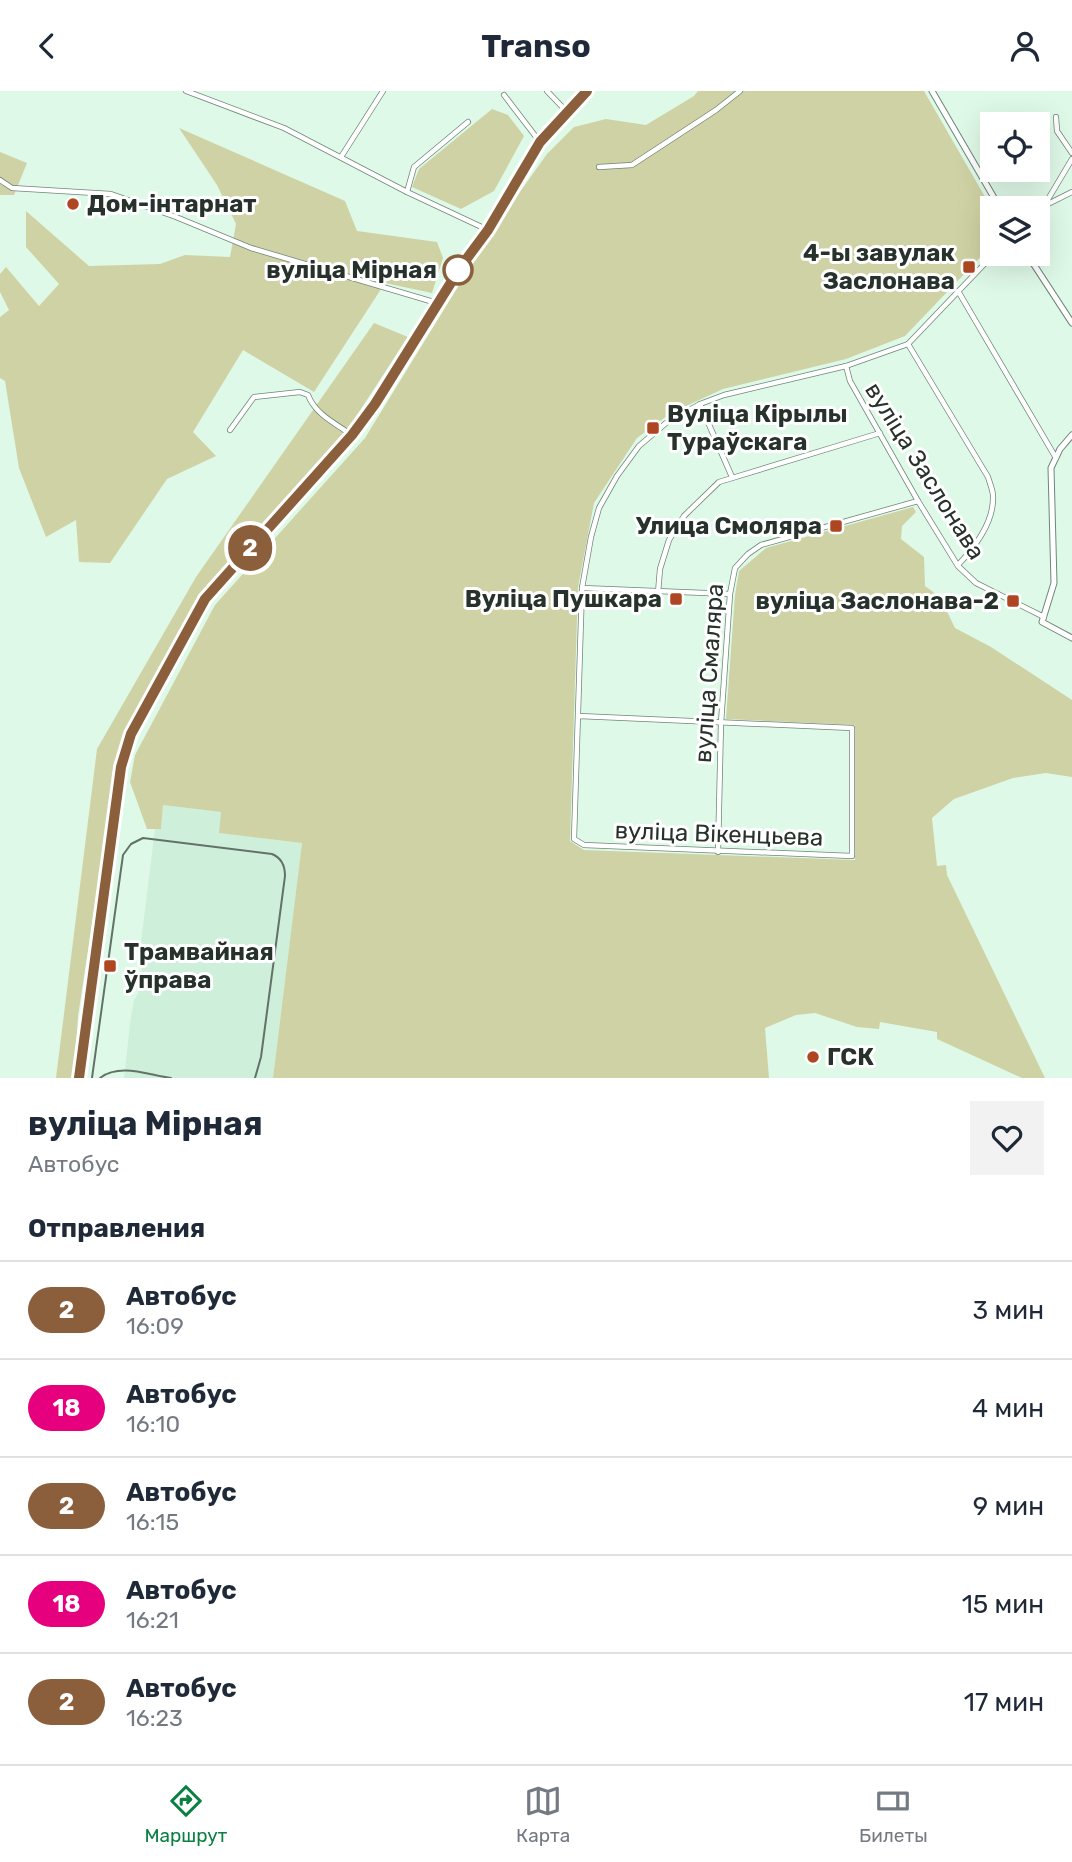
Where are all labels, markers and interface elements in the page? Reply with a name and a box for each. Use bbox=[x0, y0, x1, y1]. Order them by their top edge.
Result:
icon: back bbox=[28, 27, 66, 65]
text: Transo bbox=[481, 27, 591, 65]
icon: person bbox=[1006, 27, 1044, 65]
map controls bbox=[980, 112, 1050, 266]
button: locate bbox=[980, 112, 1050, 182]
place label: Дом-інтарнат bbox=[87, 190, 257, 218]
marker: Дом-інтарнат bbox=[65, 196, 81, 212]
button: layers bbox=[980, 196, 1050, 266]
place label: 4-ы завулак Заслонава bbox=[803, 239, 955, 295]
marker: вуліца Мірная bbox=[443, 255, 473, 285]
place label: вуліца Мірная bbox=[266, 256, 437, 284]
marker: 4-ы завулак Заслонава bbox=[961, 259, 977, 275]
street label: вуліца Заслонава bbox=[859, 377, 991, 565]
place label: Вуліца Кірылы Тураўскага bbox=[667, 400, 848, 456]
marker: Вуліца Кірылы Тураўскага bbox=[645, 420, 661, 436]
place label: Улица Смоляра bbox=[636, 512, 822, 540]
marker: Улица Смоляра bbox=[828, 518, 844, 534]
line badge: 2 bbox=[227, 525, 273, 571]
text: 2 bbox=[242, 534, 258, 562]
street label: вуліца Смаляра bbox=[689, 582, 729, 764]
place label: Вуліца Пушкара bbox=[465, 585, 662, 613]
place label: вуліца Заслонава-2 bbox=[755, 587, 999, 615]
marker: Вуліца Пушкара bbox=[668, 591, 684, 607]
marker: вуліца Заслонава-2 bbox=[1005, 593, 1021, 609]
street label: вуліца Вікенцьева bbox=[614, 816, 824, 852]
place label: Трамвайная ўправа bbox=[124, 938, 274, 994]
marker: Трамвайная ўправа bbox=[102, 958, 118, 974]
place label: ГСК bbox=[827, 1043, 874, 1071]
marker: ГСК bbox=[805, 1049, 821, 1065]
button: heart bbox=[970, 1101, 1044, 1175]
text: вуліца Мірная bbox=[28, 1104, 263, 1143]
text: Автобус bbox=[28, 1150, 120, 1178]
text: Отправления bbox=[28, 1213, 205, 1244]
text: Автобус bbox=[126, 1281, 237, 1312]
text: 3 мин bbox=[973, 1295, 1044, 1326]
text: 2 bbox=[59, 1296, 74, 1324]
text: 16:09 bbox=[126, 1312, 184, 1340]
text: Автобус bbox=[126, 1379, 237, 1410]
text: 4 мин bbox=[972, 1393, 1044, 1424]
text: 18 bbox=[52, 1394, 81, 1422]
text: 16:10 bbox=[126, 1410, 180, 1438]
text: Автобус bbox=[126, 1477, 237, 1508]
text: 9 мин bbox=[973, 1491, 1044, 1522]
text: 2 bbox=[59, 1492, 74, 1520]
text: 16:15 bbox=[126, 1508, 179, 1536]
text: Автобус bbox=[126, 1575, 237, 1606]
text: 15 мин bbox=[962, 1589, 1044, 1620]
text: 18 bbox=[52, 1590, 81, 1618]
text: 16:21 bbox=[126, 1606, 179, 1634]
text: Автобус bbox=[126, 1673, 237, 1704]
text: 17 мин bbox=[964, 1687, 1044, 1718]
text: 2 bbox=[59, 1688, 74, 1716]
text: 16:23 bbox=[126, 1704, 183, 1732]
tab: Маршрут bbox=[144, 1782, 227, 1847]
tab: Карта bbox=[516, 1782, 570, 1847]
tab: Билеты bbox=[859, 1782, 928, 1847]

